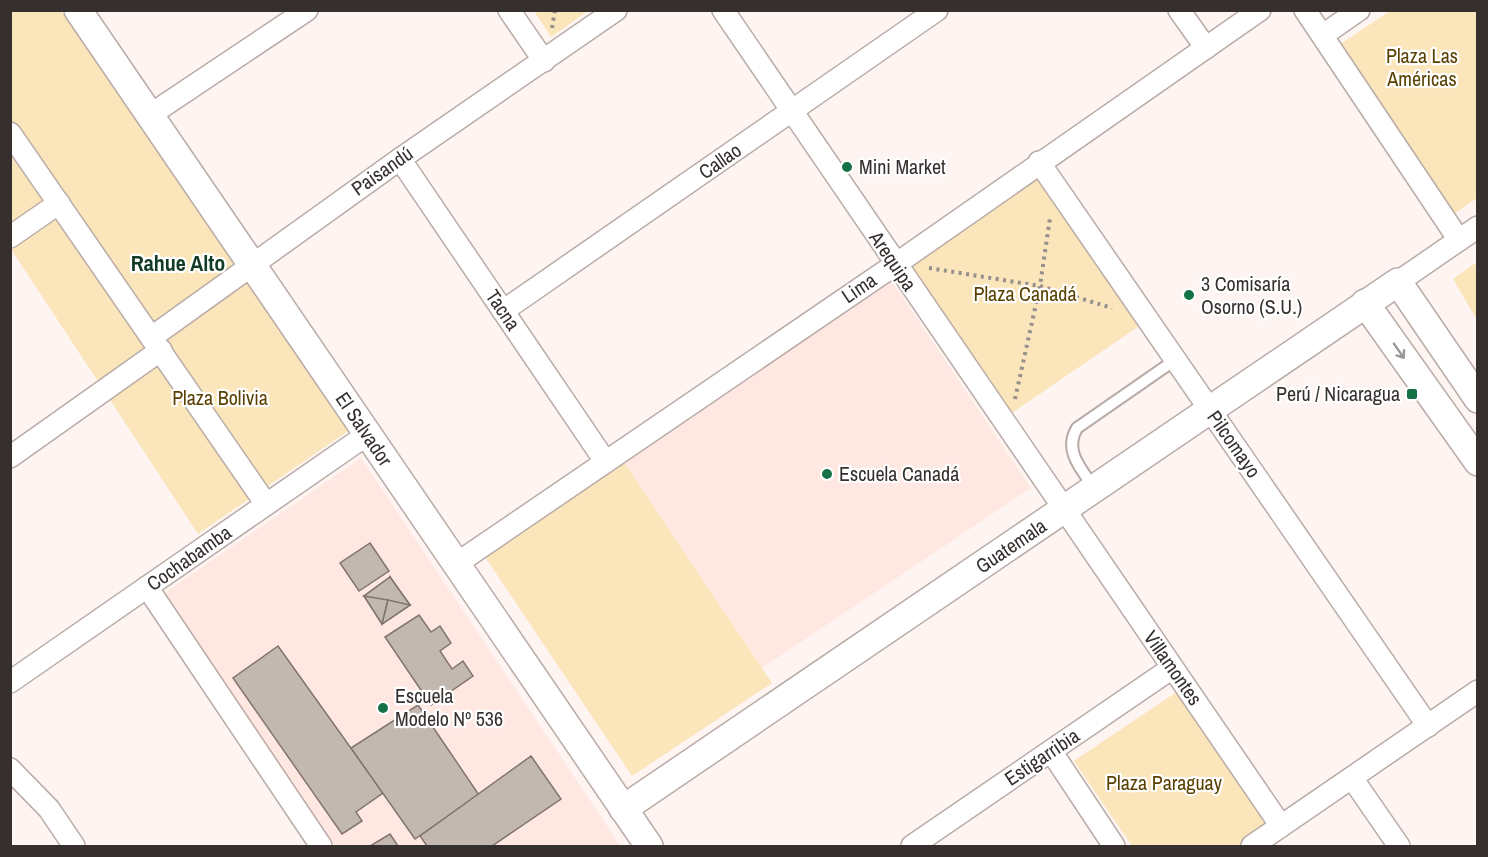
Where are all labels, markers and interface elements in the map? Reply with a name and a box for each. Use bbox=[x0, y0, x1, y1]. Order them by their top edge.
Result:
park label: Plaza Las Américas bbox=[1386, 42, 1458, 92]
street label: Callao bbox=[693, 136, 746, 185]
street label: Paisandú bbox=[346, 140, 418, 202]
place label: Mini Market bbox=[859, 153, 946, 180]
marker: Mini Market bbox=[840, 160, 854, 174]
street label: Arequipa bbox=[863, 225, 923, 296]
district label: Rahue Alto bbox=[131, 248, 225, 278]
street label: Lima bbox=[836, 266, 881, 309]
place label: 3 Comisaría Osorno (S.U.) bbox=[1201, 270, 1302, 320]
park label: Plaza Canadá bbox=[973, 280, 1077, 307]
street label: Tacna bbox=[480, 284, 527, 336]
marker: 3 Comisaría Osorno (S.U.) bbox=[1182, 288, 1196, 302]
one-way arrow bbox=[1393, 342, 1405, 359]
place label: Perú / Nicaragua bbox=[1276, 380, 1400, 407]
park label: Plaza Bolivia bbox=[172, 384, 268, 411]
street label: El Salvador bbox=[330, 386, 399, 471]
marker: Perú / Nicaragua bbox=[1405, 387, 1419, 401]
street label: Pilcomayo bbox=[1201, 405, 1267, 483]
place label: Escuela Canadá bbox=[839, 460, 959, 487]
marker: Escuela Canadá bbox=[820, 467, 834, 481]
street label: Guatemala bbox=[970, 512, 1052, 579]
street label: Cochabamba bbox=[141, 519, 236, 597]
street label: Villamontes bbox=[1138, 625, 1209, 710]
place label: Escuela Modelo Nº 536 bbox=[395, 682, 503, 732]
marker: Escuela Modelo Nº 536 bbox=[376, 701, 390, 715]
street label: Estigarribia bbox=[999, 722, 1084, 791]
park label: Plaza Paraguay bbox=[1106, 769, 1223, 796]

